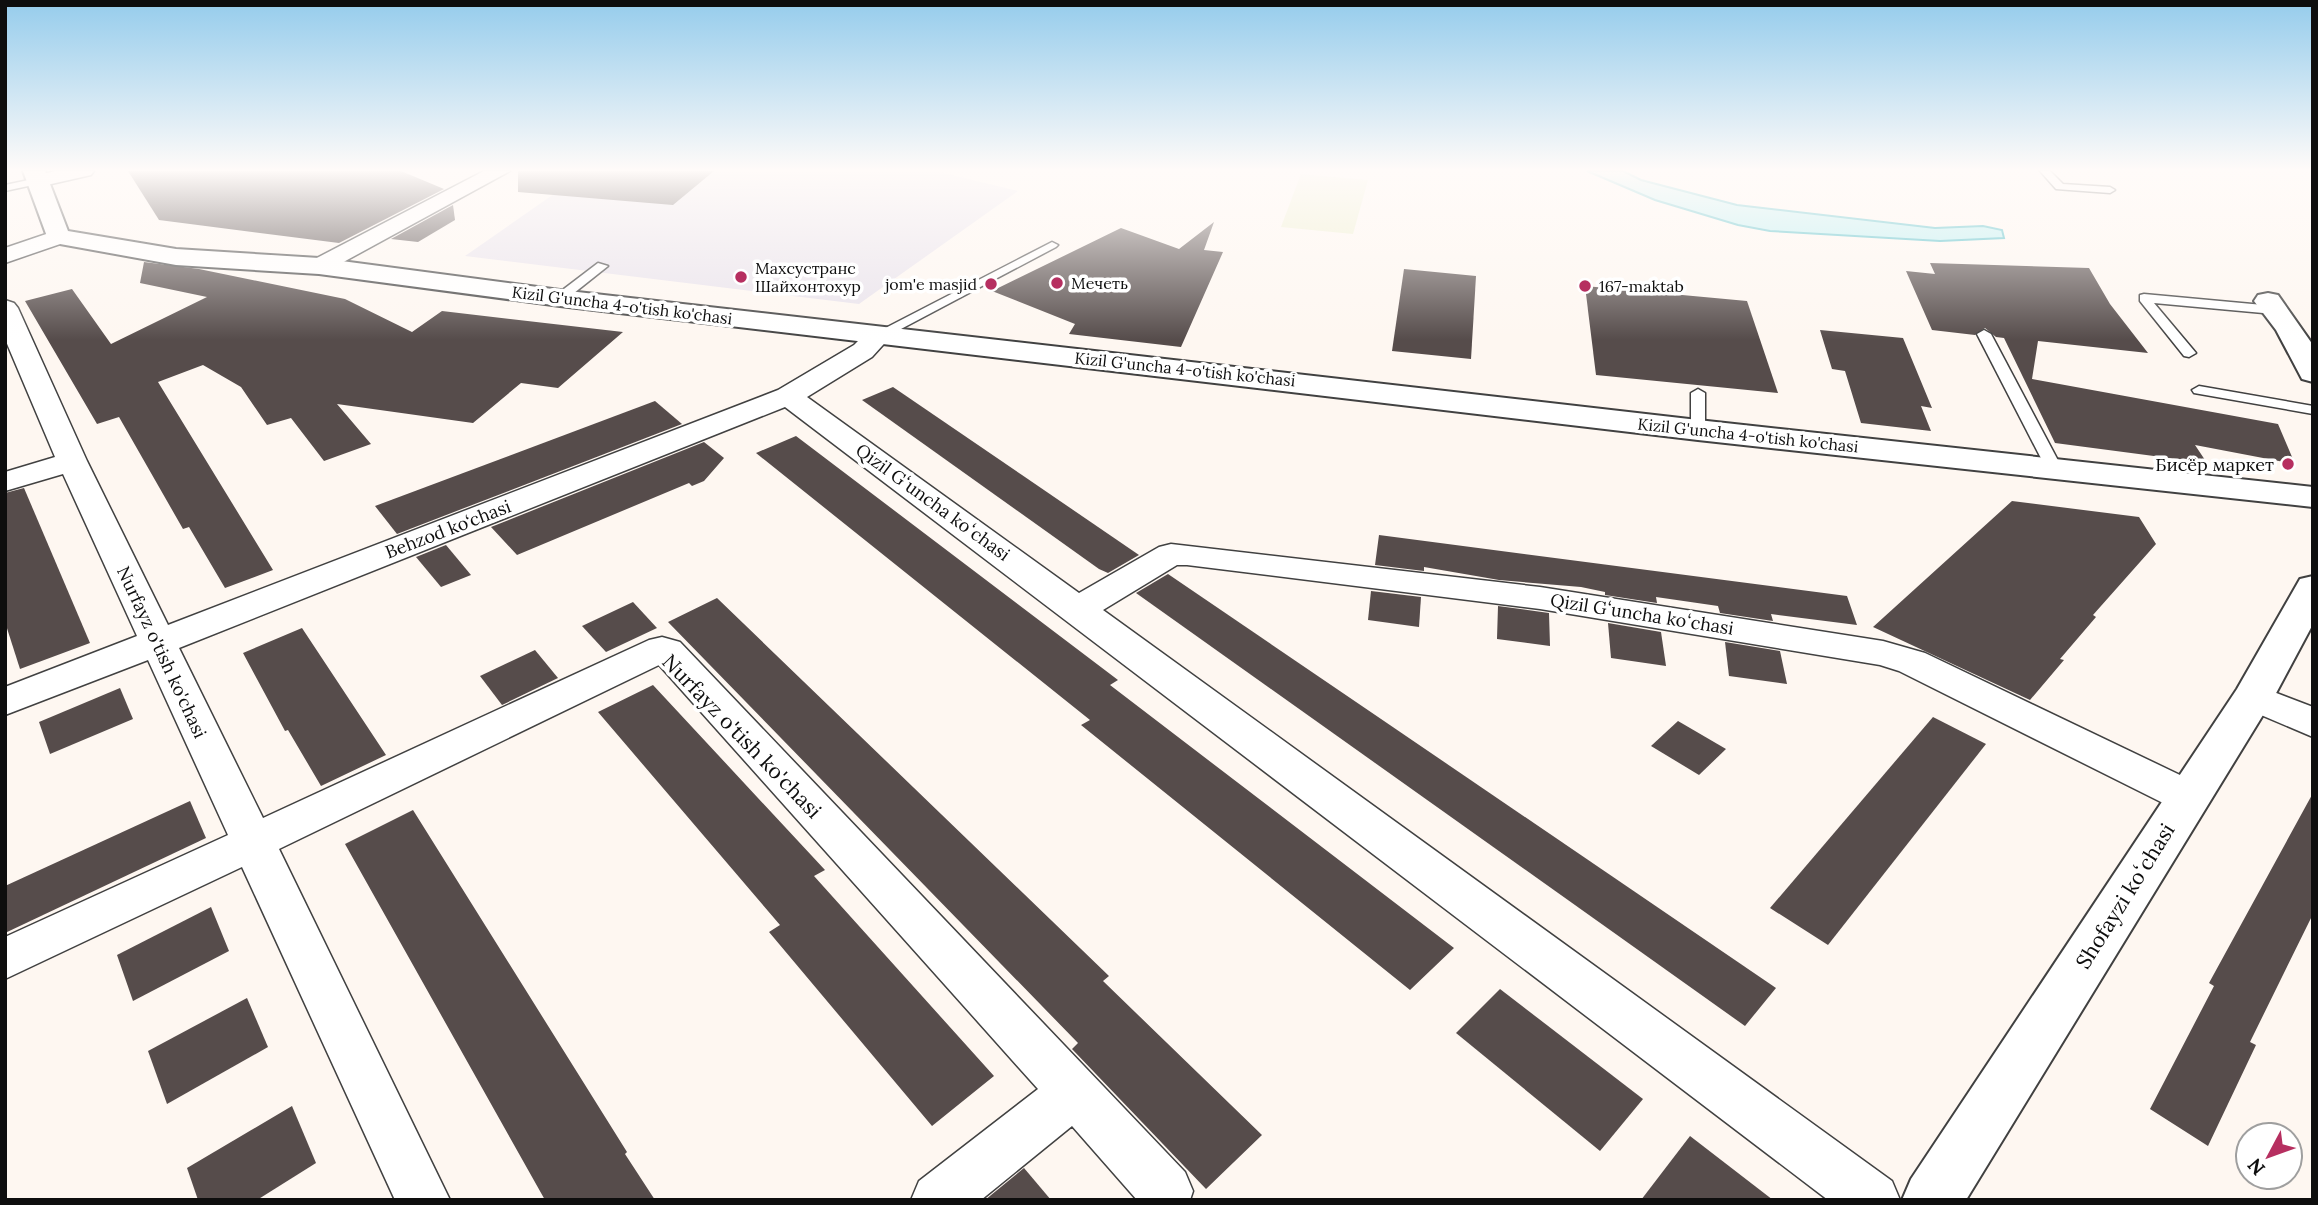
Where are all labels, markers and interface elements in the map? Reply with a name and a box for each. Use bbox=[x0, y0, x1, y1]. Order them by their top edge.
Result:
place label: Махсустранс Шайхонтохур bbox=[755, 258, 861, 296]
marker: Махсустранс Шайхонтохур bbox=[733, 269, 749, 285]
place label: Мечеть bbox=[1071, 273, 1128, 293]
place label: jom'e masjid bbox=[883, 274, 977, 294]
marker: Мечеть bbox=[1049, 275, 1065, 291]
marker: jom'e masjid bbox=[983, 276, 999, 292]
place label: 167-maktab bbox=[1599, 276, 1684, 296]
marker: 167-maktab bbox=[1577, 278, 1593, 294]
street label: Kizil G'uncha 4-o'tish ko'chasi bbox=[511, 282, 733, 328]
street label: Kizil G'uncha 4-o'tish ko'chasi bbox=[1074, 347, 1296, 391]
street label: Kizil G'uncha 4-o'tish ko'chasi bbox=[1637, 413, 1859, 457]
street label: Qizil Gʻuncha koʻchasi bbox=[851, 438, 1015, 566]
place label: Бисёр маркет bbox=[2155, 453, 2274, 476]
marker: Бисёр маркет bbox=[2280, 456, 2296, 472]
street label: Behzod ko‘chasi bbox=[382, 494, 514, 564]
street label: Nurfayz o'tish ko'chasi bbox=[112, 562, 212, 742]
street label: Qizil Gʻuncha koʻchasi bbox=[1549, 588, 1735, 640]
street label: Nurfayz o'tish ko'chasi bbox=[656, 648, 828, 824]
street label: Shofayzi koʻchasi bbox=[2069, 818, 2181, 974]
north arrow bbox=[2234, 1121, 2304, 1191]
text: N bbox=[2242, 1154, 2270, 1181]

